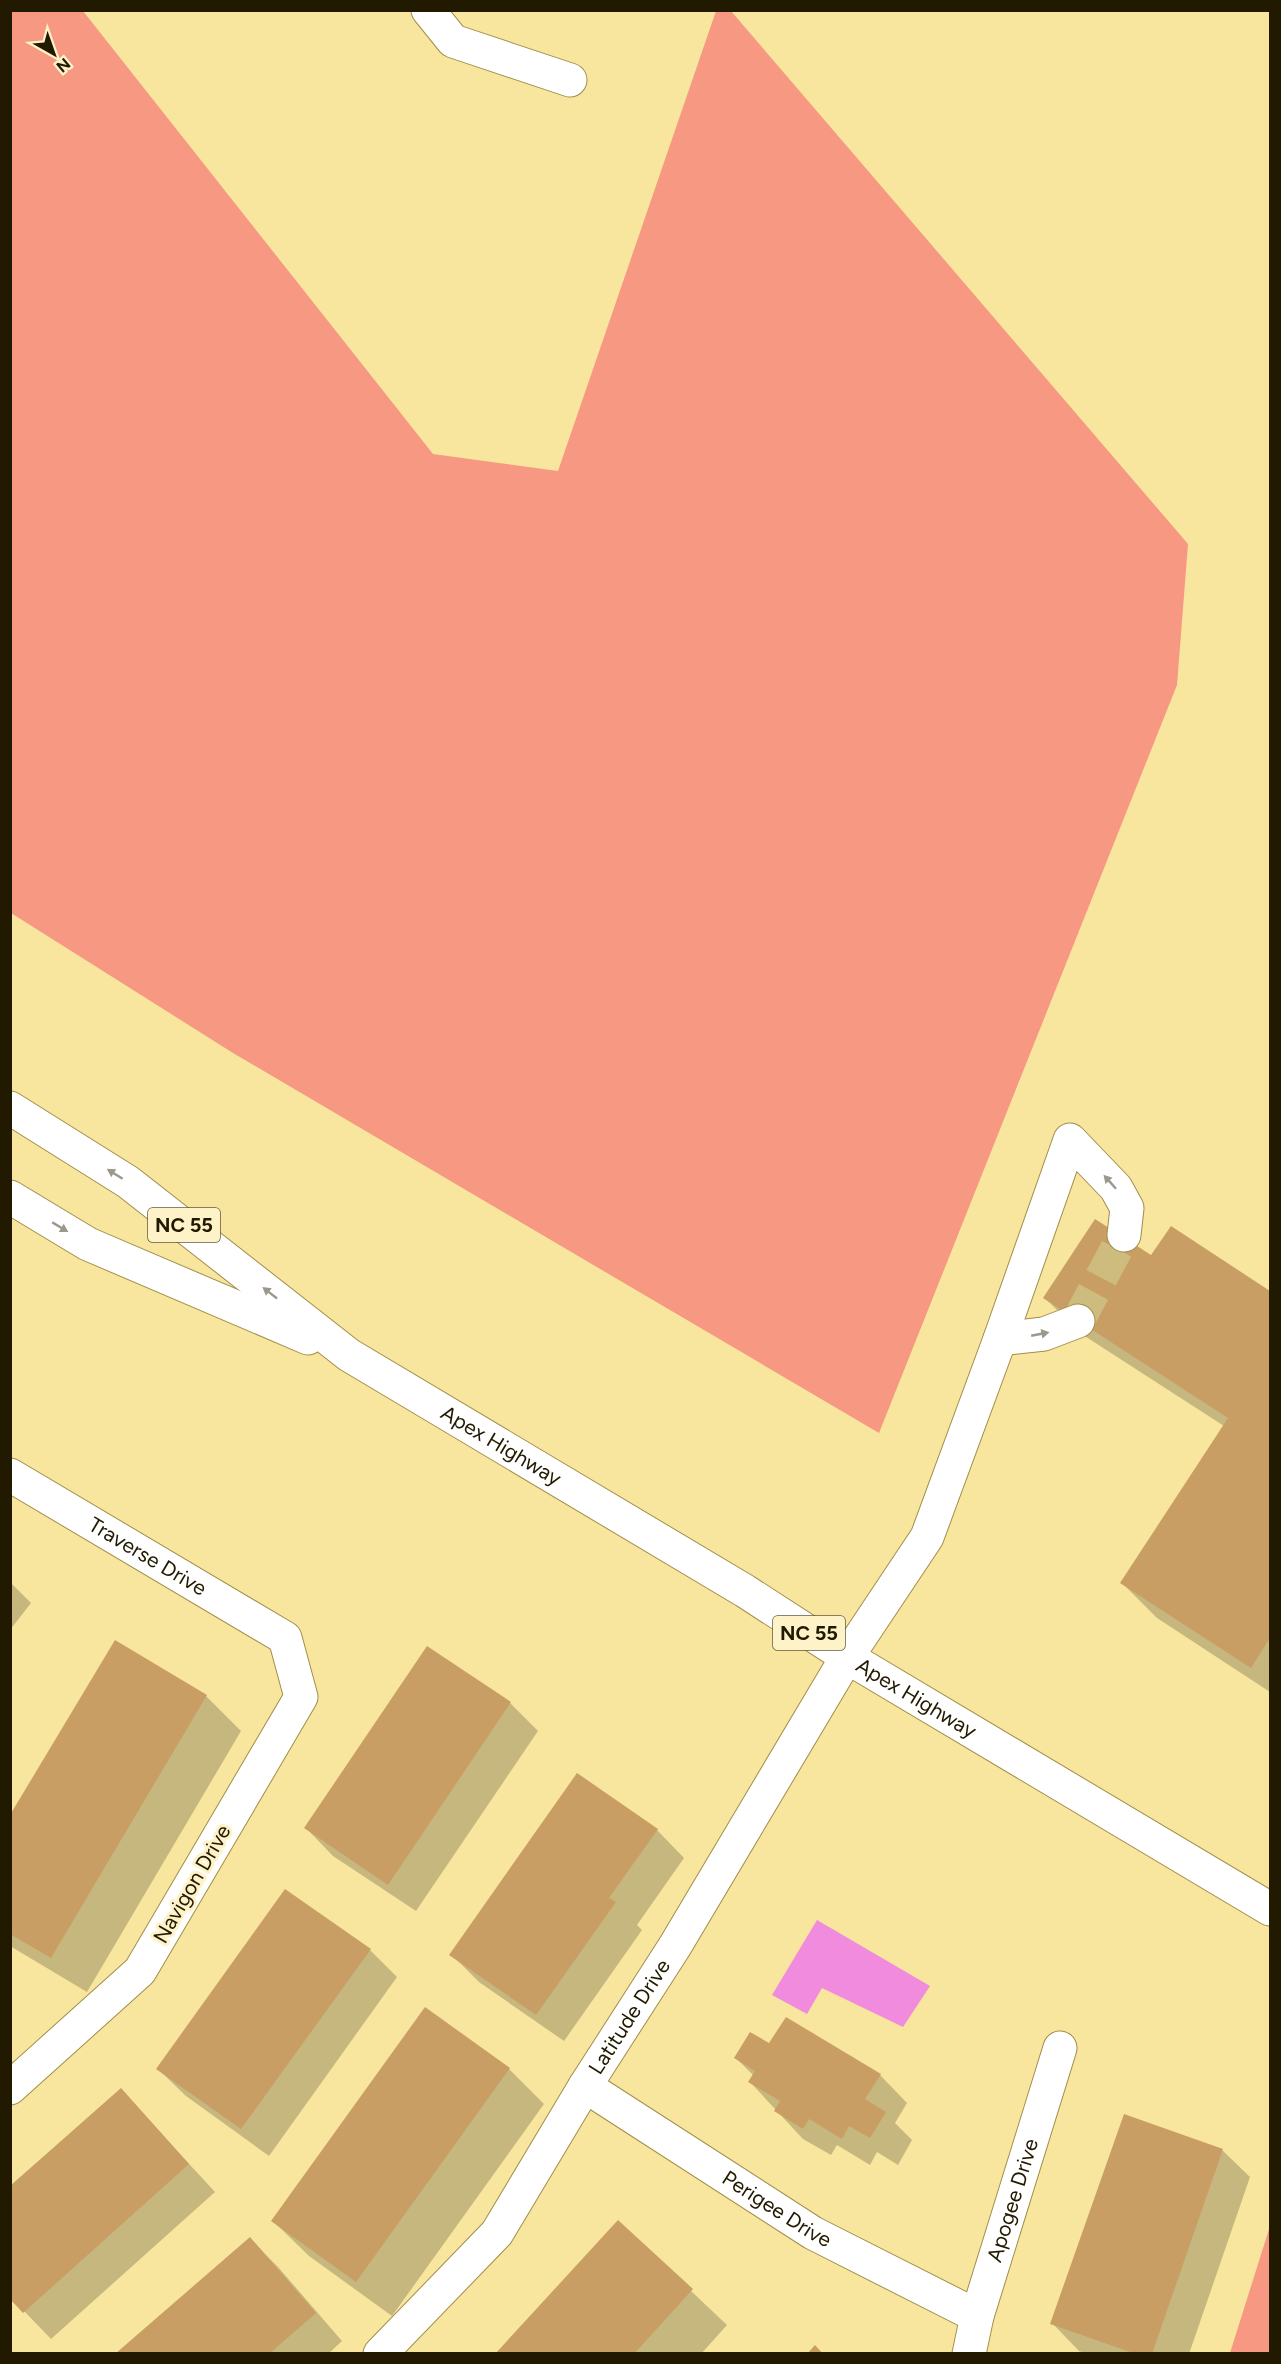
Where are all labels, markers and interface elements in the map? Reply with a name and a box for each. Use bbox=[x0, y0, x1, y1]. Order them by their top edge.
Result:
north arrow bbox=[24, 24, 84, 84]
text: N bbox=[52, 54, 74, 76]
one-way arrow bbox=[107, 1168, 124, 1179]
one-way arrow bbox=[1104, 1175, 1117, 1190]
road number: NC 55 bbox=[148, 1208, 220, 1242]
one-way arrow bbox=[52, 1222, 68, 1233]
one-way arrow bbox=[262, 1287, 277, 1299]
one-way arrow bbox=[1031, 1329, 1050, 1338]
street label: Apex Highway bbox=[437, 1400, 566, 1491]
street label: Traverse Drive bbox=[84, 1512, 211, 1601]
road number: NC 55 bbox=[773, 1616, 845, 1650]
street label: Apex Highway bbox=[852, 1652, 981, 1743]
street label: Navigon Drive bbox=[148, 1820, 236, 1947]
street label: Latitude Drive bbox=[583, 1954, 675, 2079]
street label: Apogee Drive bbox=[982, 2135, 1043, 2265]
street label: Perigee Drive bbox=[718, 2165, 836, 2252]

